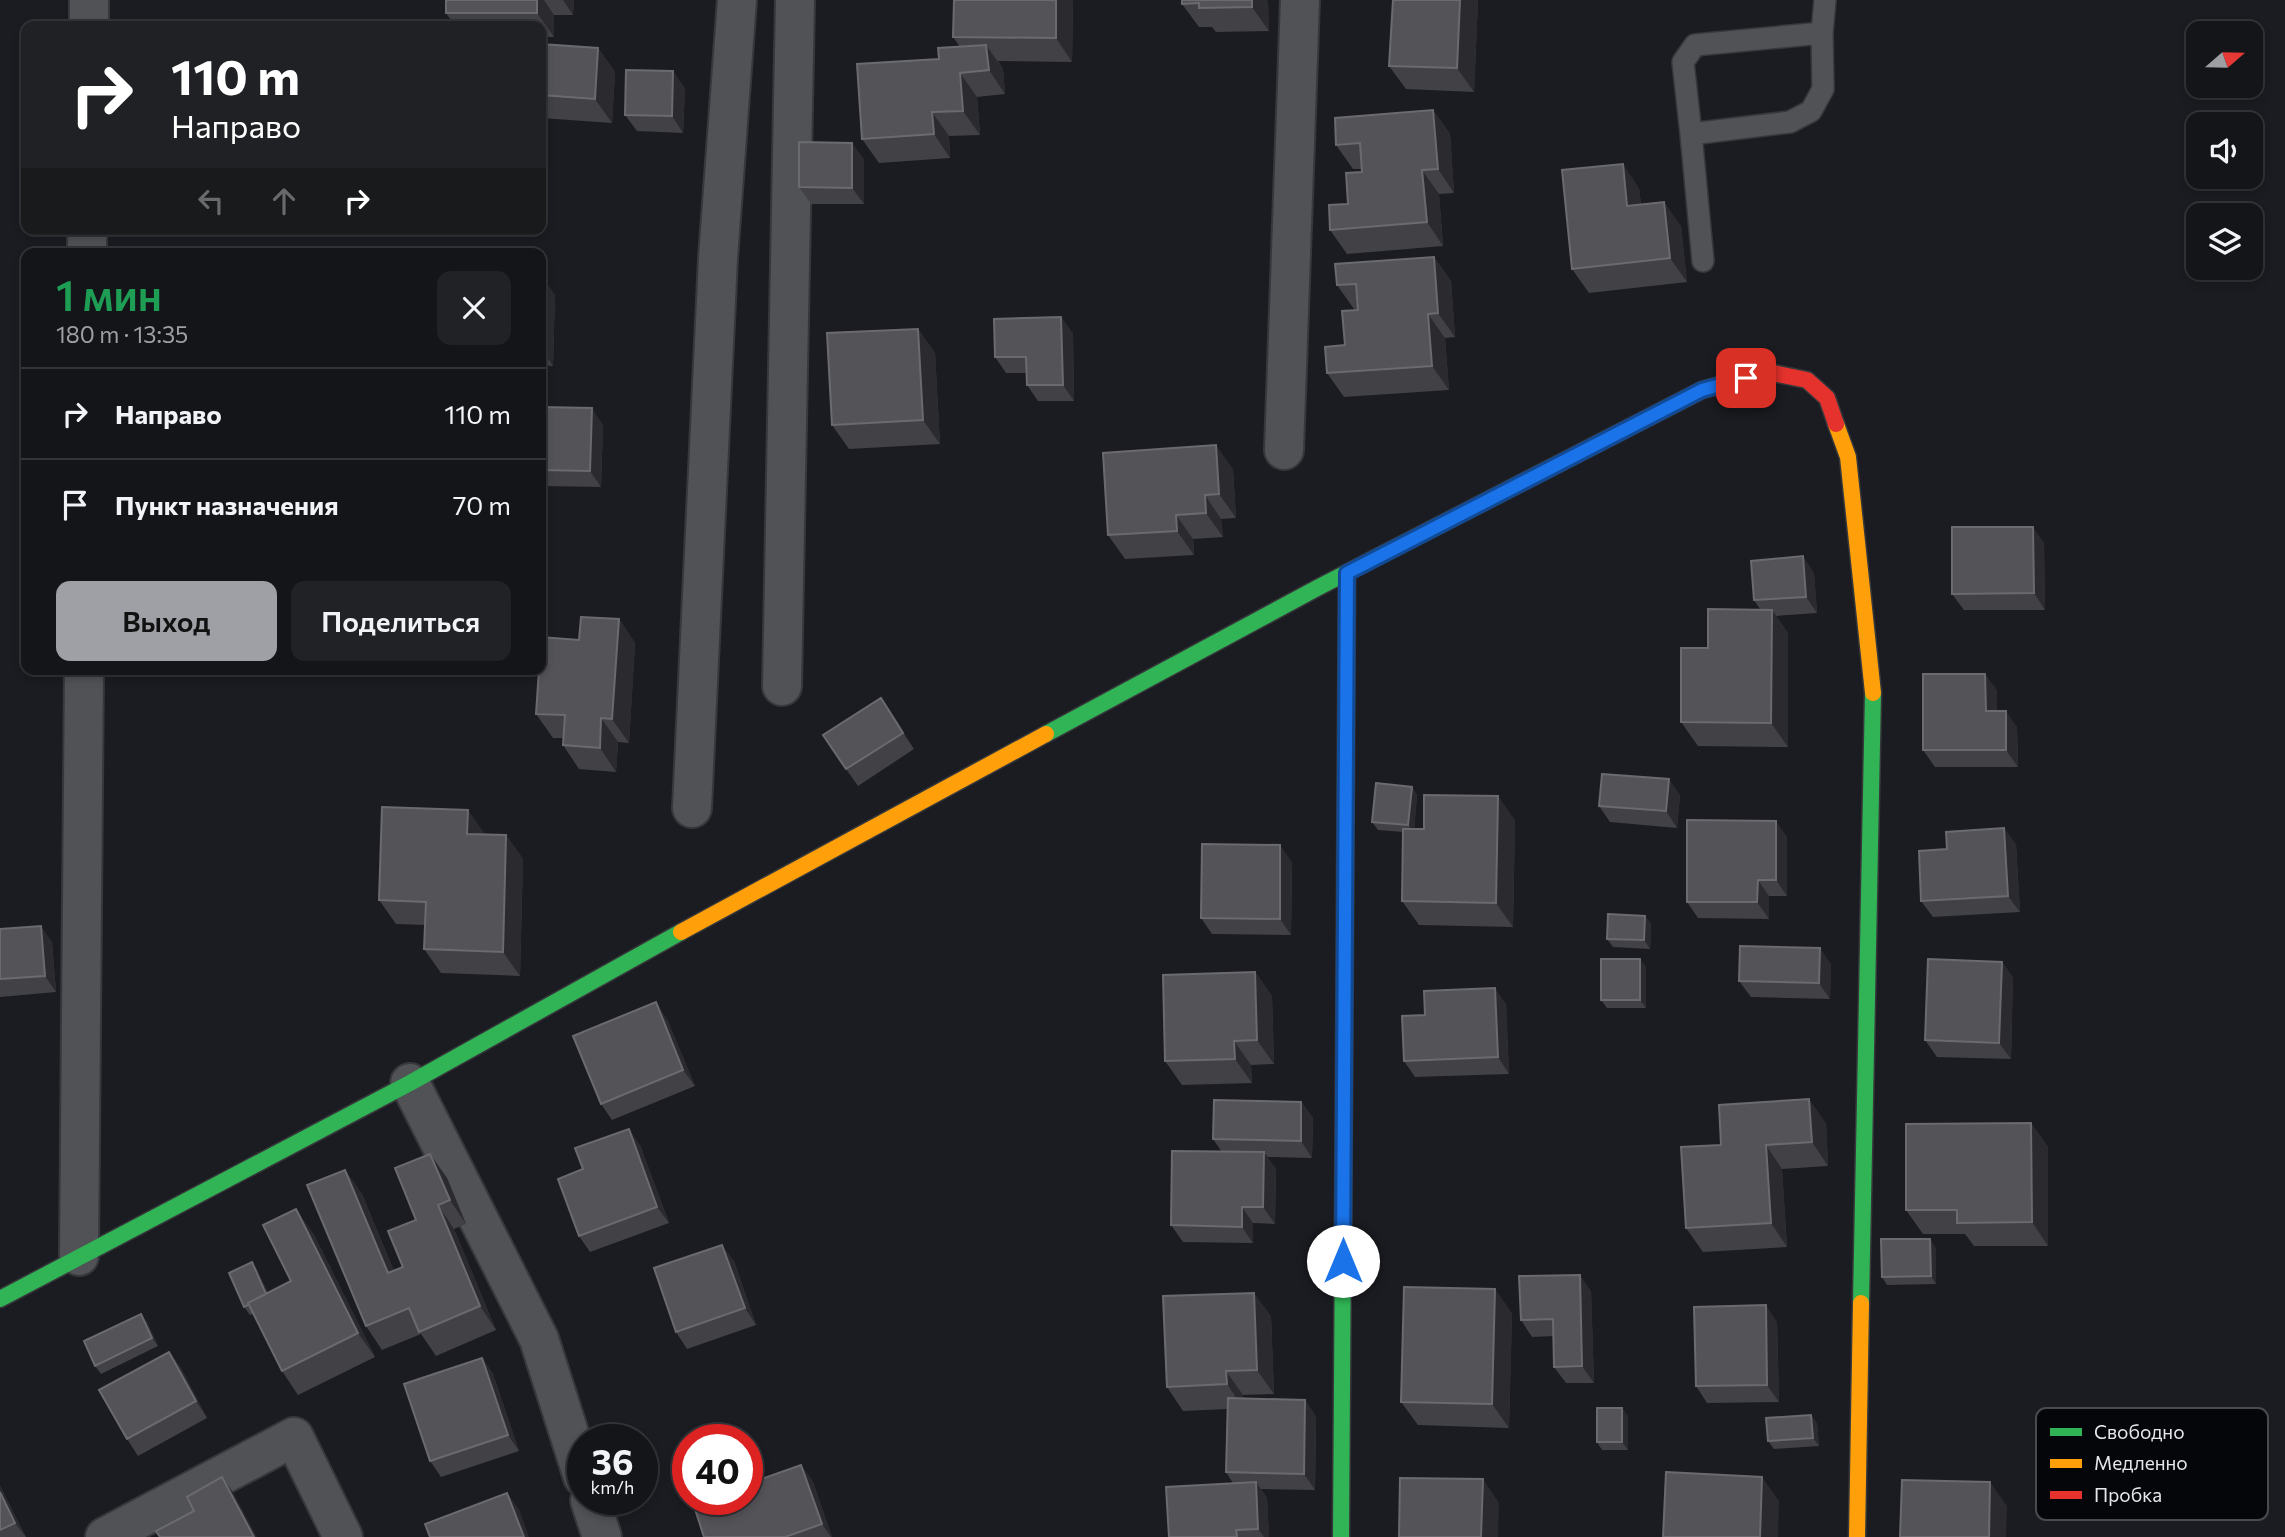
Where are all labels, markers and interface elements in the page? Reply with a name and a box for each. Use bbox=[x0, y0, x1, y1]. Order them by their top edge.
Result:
north arrow bbox=[2186, 21, 2263, 98]
map controls bbox=[2186, 21, 2263, 280]
text: 110 m bbox=[171, 45, 300, 105]
icon: right bbox=[56, 49, 147, 140]
text: Направо bbox=[171, 105, 301, 145]
button: sound bbox=[2186, 112, 2263, 189]
icon: left bbox=[192, 182, 230, 220]
icon: ahead bbox=[265, 182, 303, 220]
icon: right bbox=[338, 182, 376, 220]
button: layers bbox=[2186, 203, 2263, 280]
text: 1 мин bbox=[56, 268, 162, 320]
button: close bbox=[437, 271, 511, 345]
text: 180 m · 13:35 bbox=[56, 320, 188, 348]
pin bbox=[1716, 348, 1776, 408]
icon: arrive bbox=[1727, 359, 1765, 397]
icon: right bbox=[56, 395, 94, 433]
text: Направо bbox=[115, 398, 222, 429]
text: 110 m bbox=[444, 398, 511, 429]
icon: arrive bbox=[56, 486, 94, 524]
text: Пункт назначения bbox=[115, 489, 339, 520]
text: 70 m bbox=[453, 489, 511, 520]
button: Выход bbox=[56, 581, 277, 661]
button: Поделиться bbox=[291, 581, 511, 661]
position arrow bbox=[1306, 1224, 1380, 1298]
legend bbox=[2036, 1408, 2268, 1520]
text: Свободно bbox=[2094, 1420, 2184, 1443]
speed limit sign: 40 bbox=[672, 1424, 763, 1515]
text: 36 bbox=[592, 1439, 633, 1482]
text: Медленно bbox=[2094, 1451, 2188, 1474]
text: km/h bbox=[591, 1476, 634, 1498]
text: Пробка bbox=[2094, 1483, 2162, 1506]

